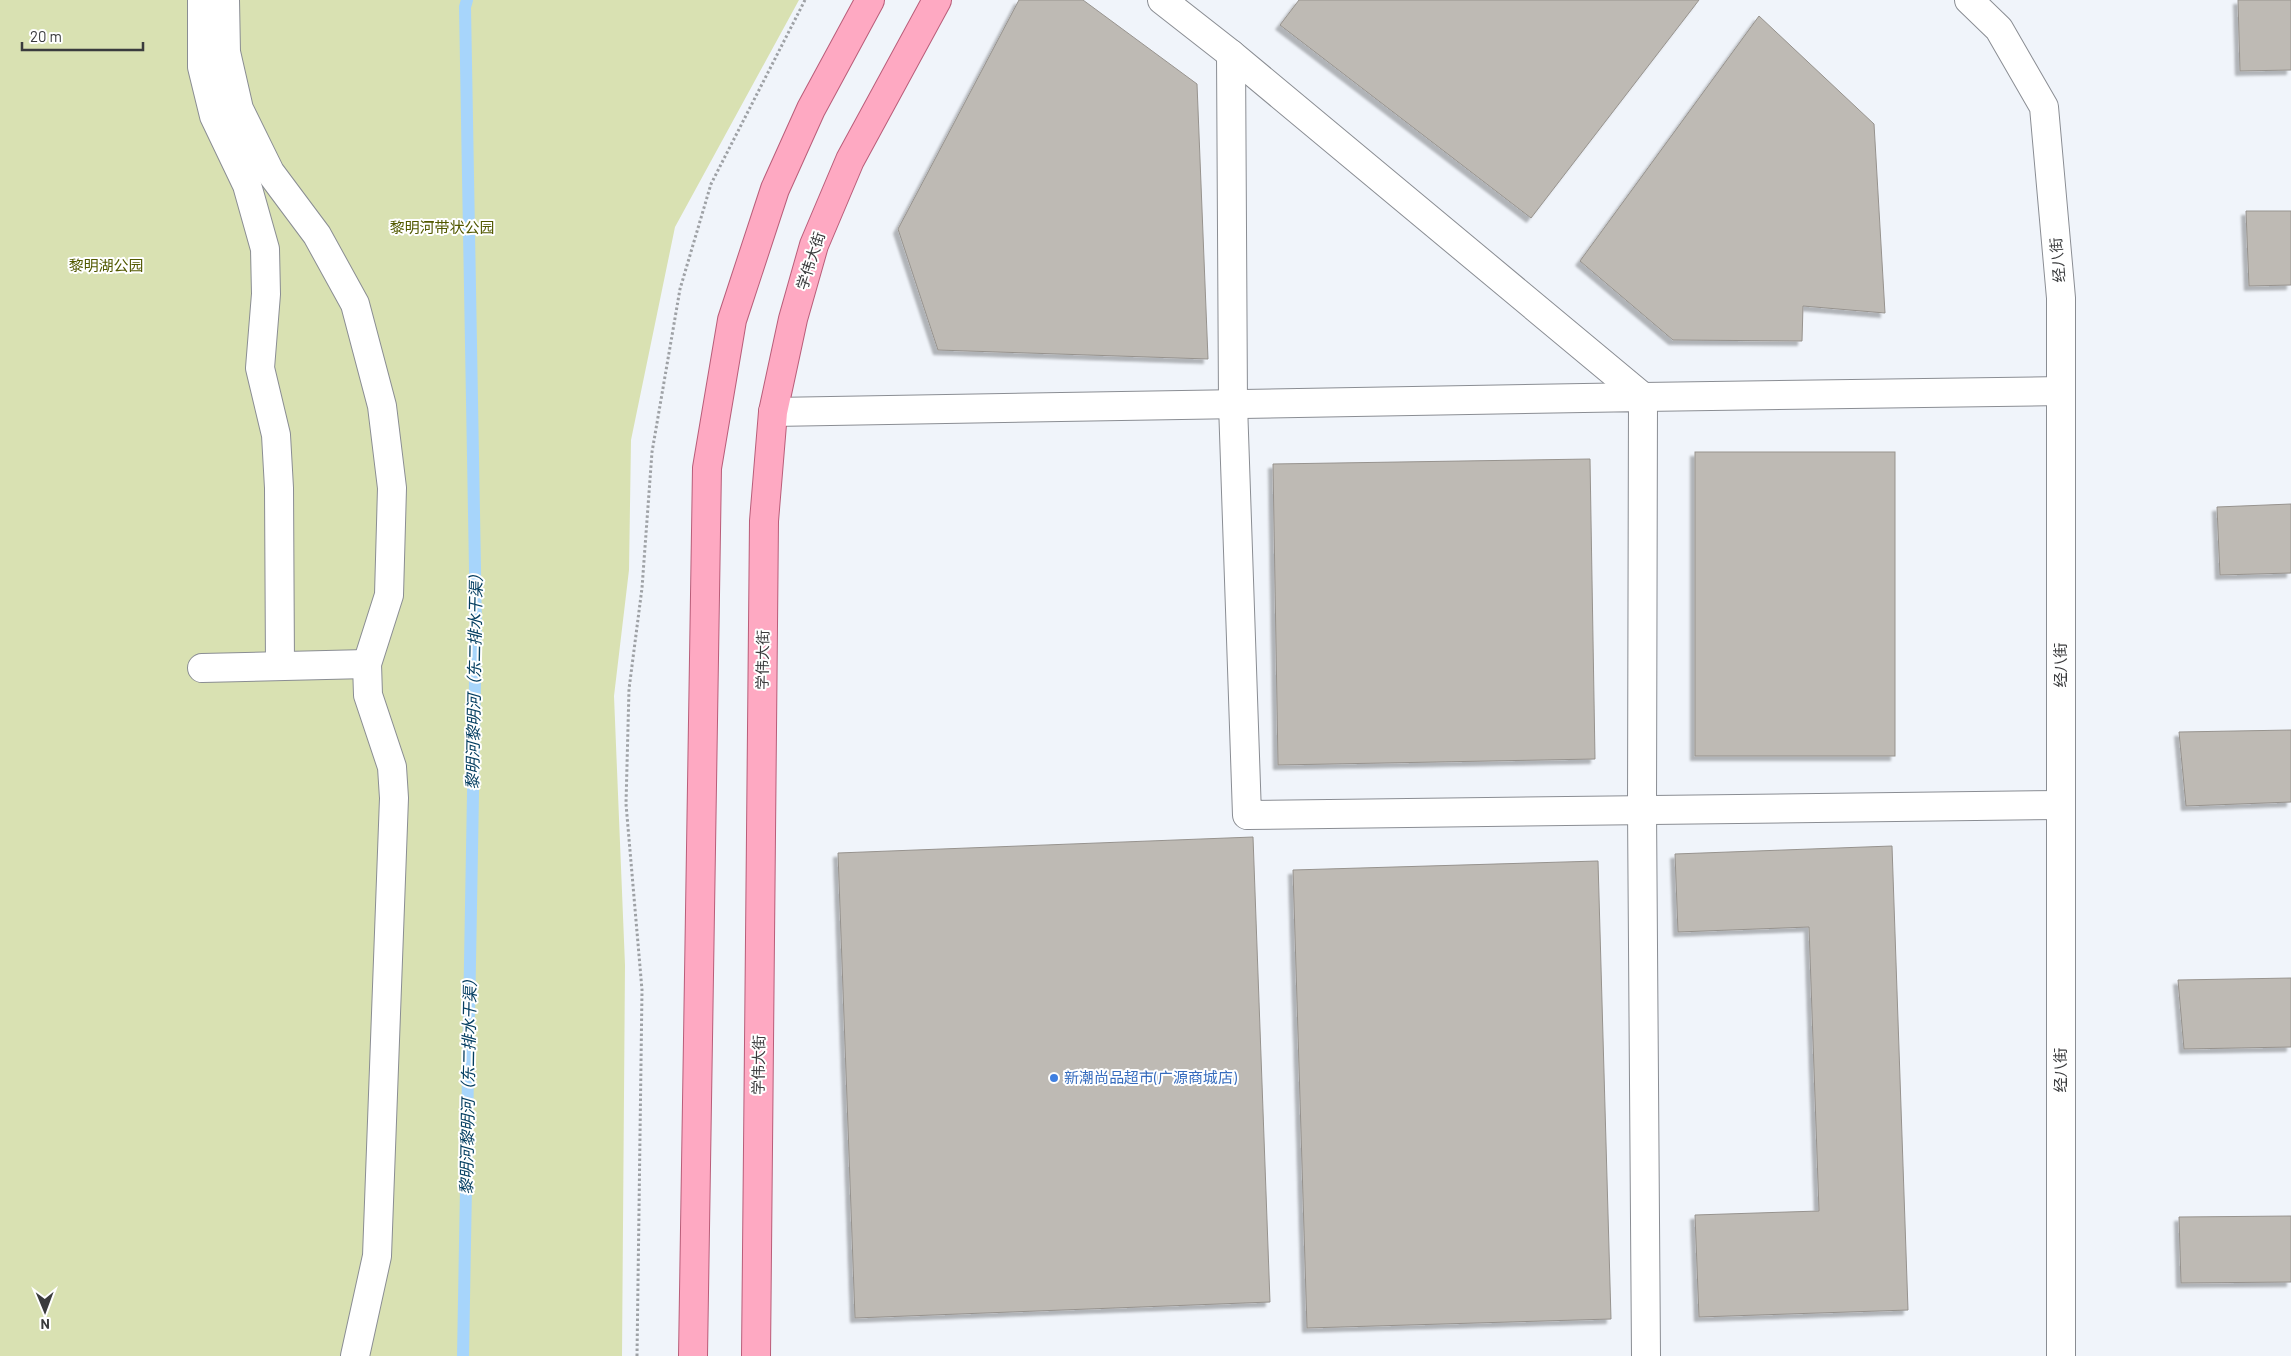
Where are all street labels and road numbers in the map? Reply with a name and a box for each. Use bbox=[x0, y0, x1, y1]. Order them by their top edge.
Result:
street label: 学伟大街 bbox=[792, 229, 828, 292]
street label: 经八街 bbox=[2046, 237, 2068, 283]
street label: 学伟大街 bbox=[752, 630, 772, 690]
street label: 经八街 bbox=[2051, 642, 2069, 688]
street label: 学伟大街 bbox=[748, 1035, 768, 1095]
street label: 经八街 bbox=[2051, 1047, 2069, 1093]

